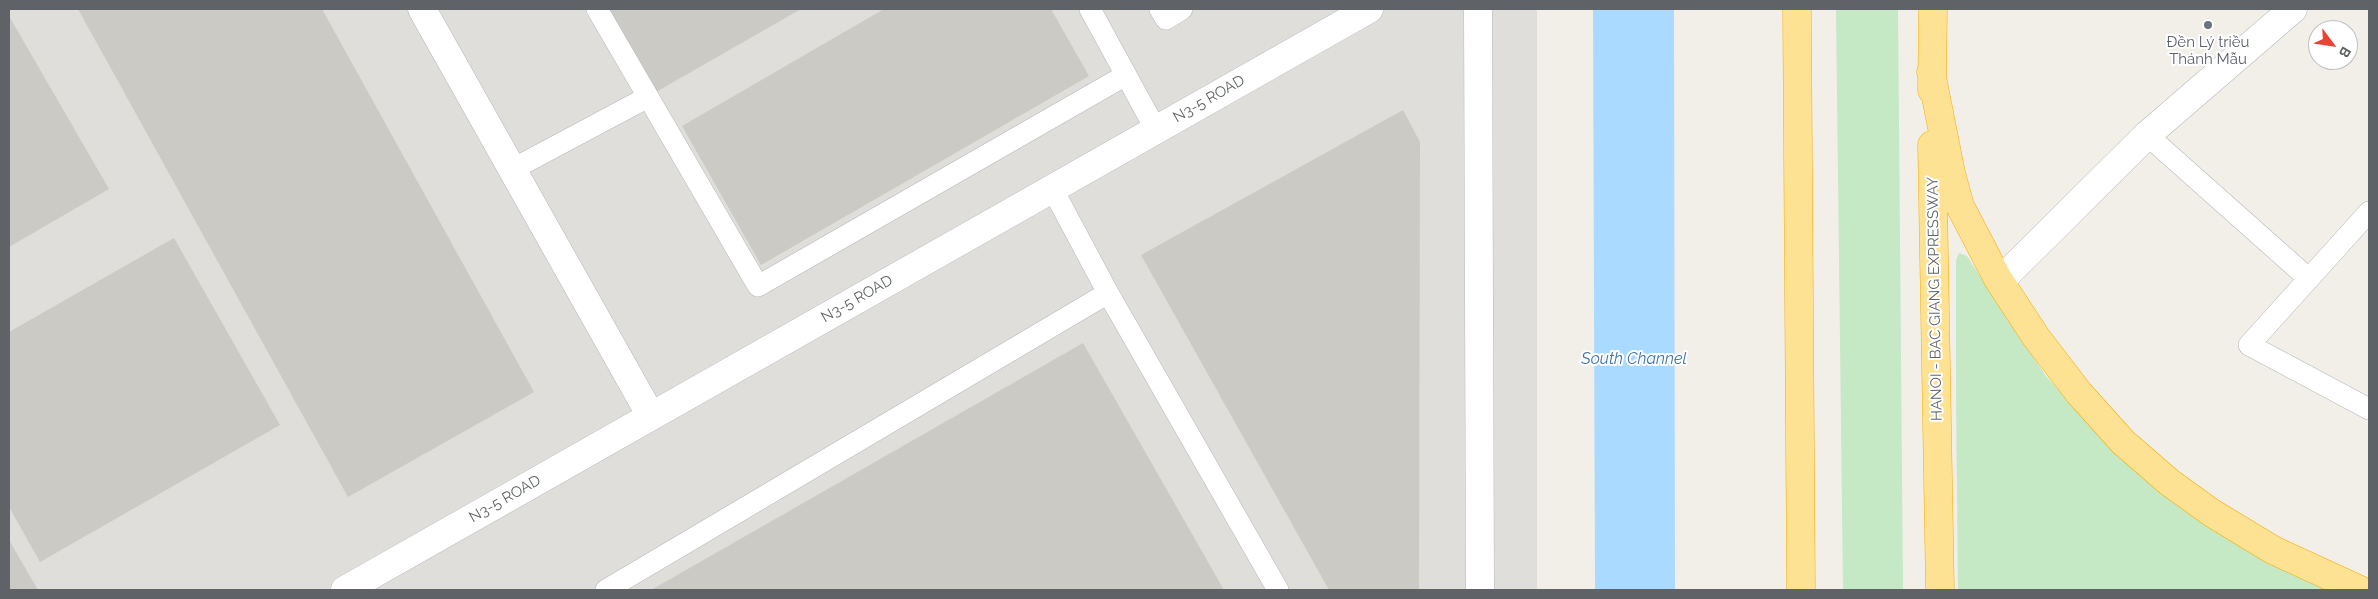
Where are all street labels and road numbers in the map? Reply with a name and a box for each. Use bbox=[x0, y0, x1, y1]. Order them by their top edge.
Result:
street label: N3-5 ROAD bbox=[1170, 71, 1248, 127]
street label: HANOI - BAC GIANG EXPRESSWAY bbox=[1924, 177, 1946, 421]
street label: N3-5 ROAD bbox=[818, 271, 896, 327]
street label: N3-5 ROAD bbox=[466, 471, 544, 527]

